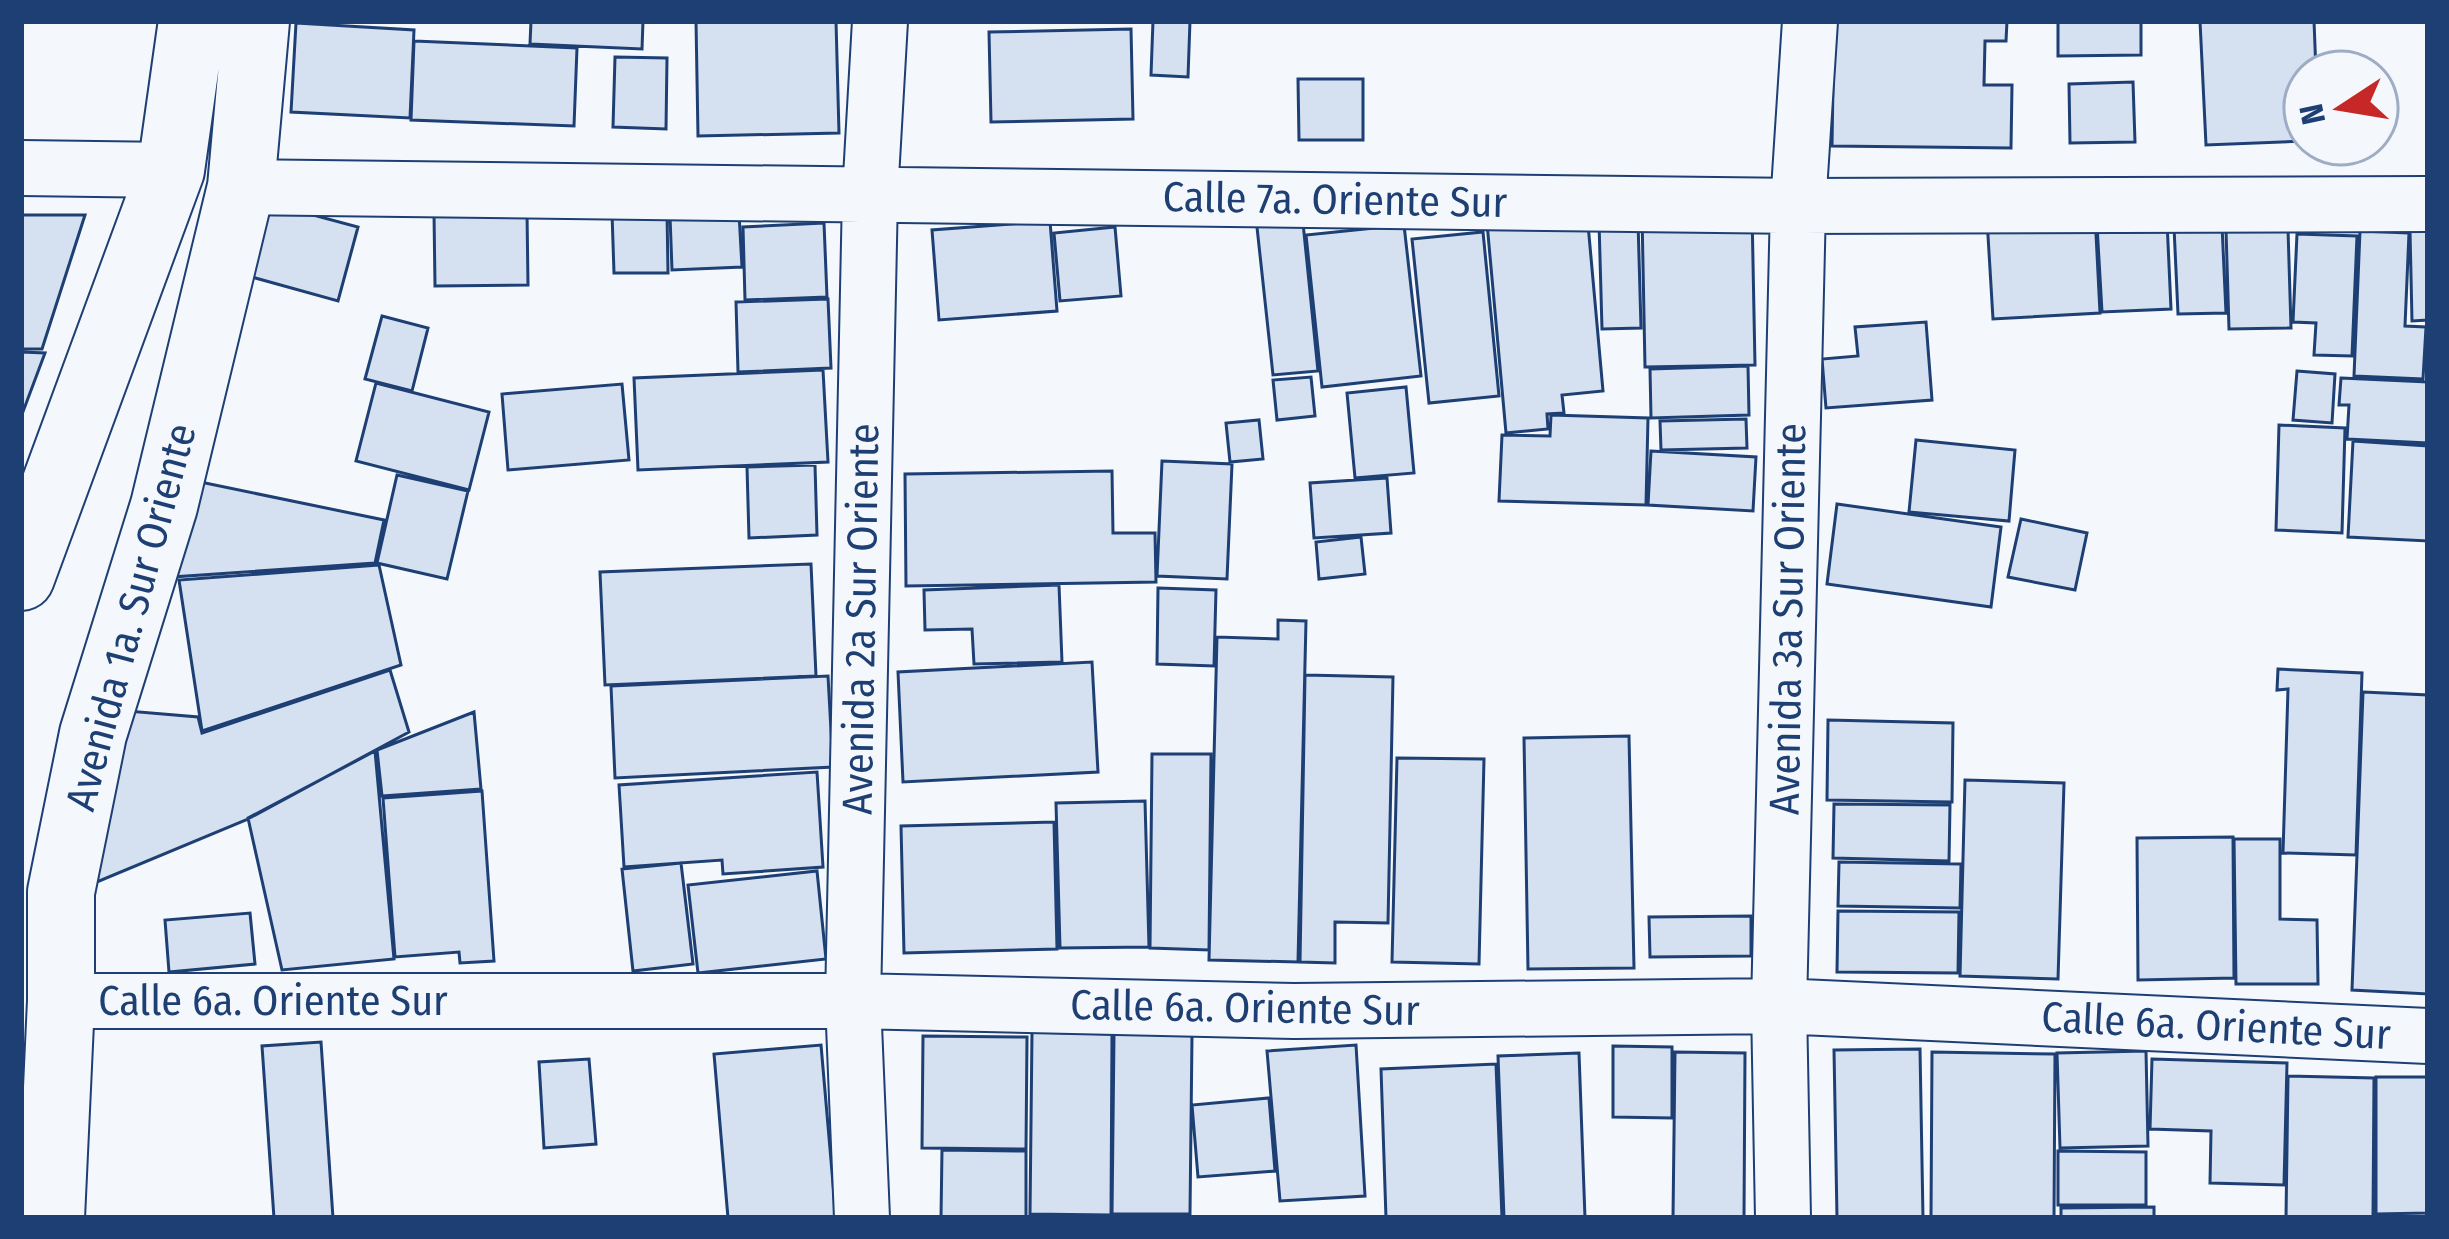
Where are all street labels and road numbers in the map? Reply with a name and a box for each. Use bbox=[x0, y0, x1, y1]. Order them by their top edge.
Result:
street label: Calle 7a. Oriente Sur bbox=[1162, 172, 1508, 228]
street label: Avenida 1a. Sur Oriente bbox=[55, 418, 207, 816]
street label: Avenida 2a Sur Oriente bbox=[833, 423, 889, 815]
street label: Avenida 3a Sur Oriente bbox=[1760, 423, 1816, 815]
street label: Calle 6a. Oriente Sur bbox=[98, 976, 448, 1026]
street label: Calle 6a. Oriente Sur bbox=[1070, 980, 1421, 1036]
street label: Calle 6a. Oriente Sur bbox=[2040, 992, 2392, 1060]

